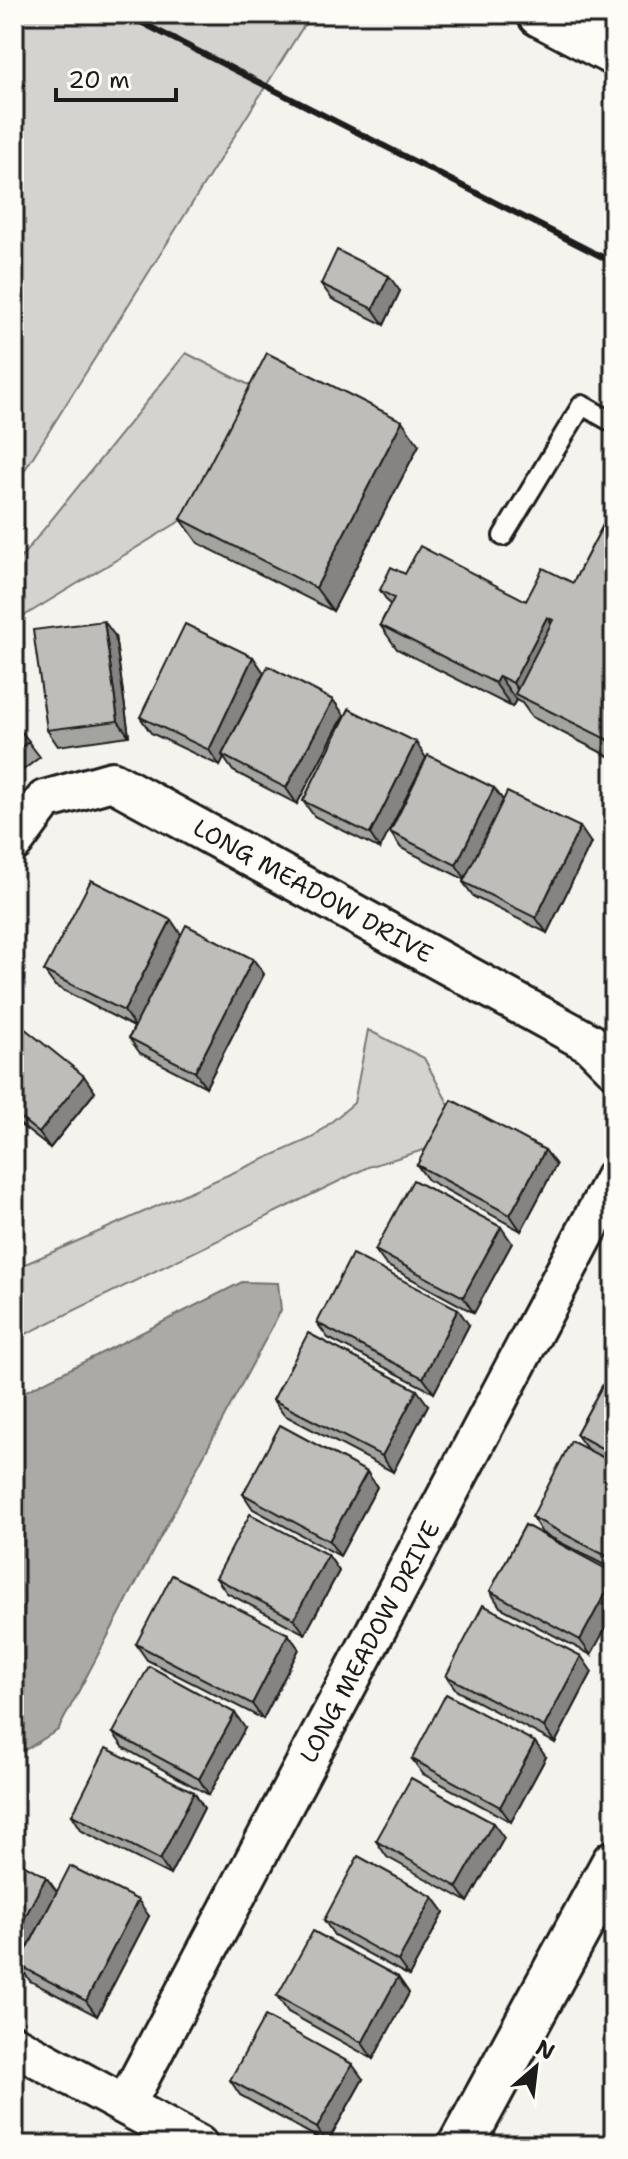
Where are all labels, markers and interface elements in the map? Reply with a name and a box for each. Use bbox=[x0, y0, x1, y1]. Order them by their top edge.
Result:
scale bar bbox=[56, 52, 176, 102]
text: 20 m bbox=[68, 64, 130, 96]
street label: LONG MEADOW DRIVE bbox=[187, 812, 439, 970]
street label: LONG MEADOW DRIVE bbox=[293, 1516, 447, 1768]
north arrow bbox=[496, 2027, 576, 2107]
text: N bbox=[531, 2033, 560, 2067]

